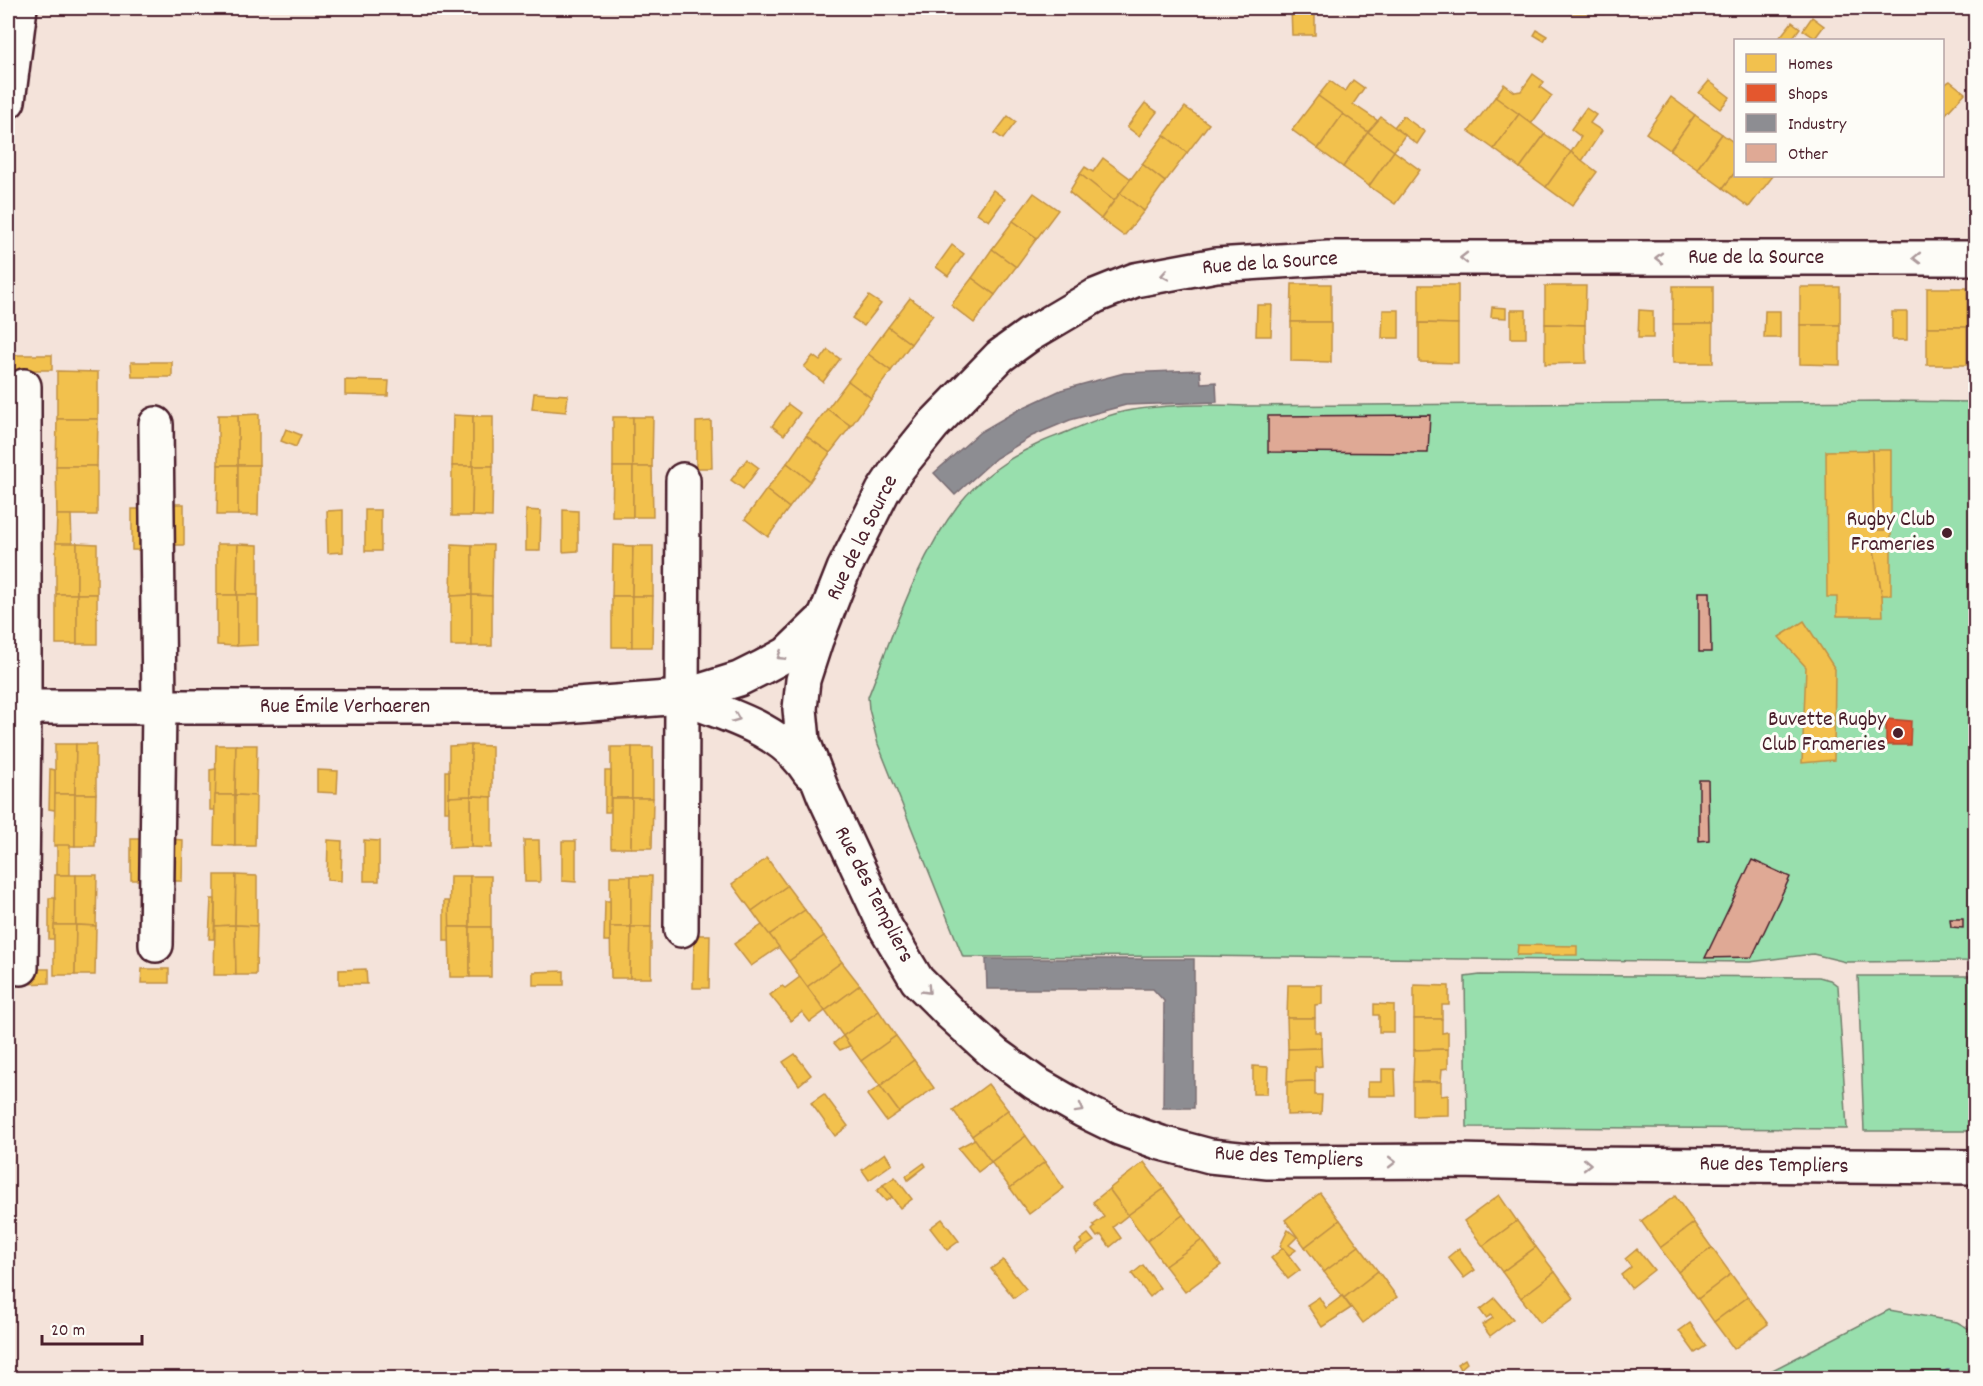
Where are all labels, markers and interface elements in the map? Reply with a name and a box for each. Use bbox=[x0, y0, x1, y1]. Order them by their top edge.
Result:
legend bbox=[1734, 39, 1944, 177]
text: Homes bbox=[1788, 53, 1833, 78]
text: Shops bbox=[1788, 83, 1828, 108]
text: Industry bbox=[1788, 113, 1847, 138]
text: Other bbox=[1788, 143, 1828, 168]
street label: Rue de la Source bbox=[1688, 243, 1824, 274]
street label: Rue de la Source bbox=[1201, 244, 1339, 284]
one-way arrow bbox=[1460, 252, 1469, 264]
one-way arrow bbox=[1655, 252, 1664, 264]
one-way arrow bbox=[1913, 252, 1922, 264]
one-way arrow bbox=[1160, 268, 1170, 281]
street label: Rue de la Source bbox=[819, 470, 907, 606]
place label: Rugby Club Frameries bbox=[1847, 505, 1935, 561]
marker: Rugby Club Frameries bbox=[1940, 526, 1954, 540]
one-way arrow bbox=[777, 649, 787, 661]
street label: Rue Émile Verhaeren bbox=[260, 692, 430, 723]
place label: Buvette Rugby Club Frameries bbox=[1762, 705, 1887, 761]
one-way arrow bbox=[730, 711, 741, 723]
marker: Buvette Rugby Club Frameries bbox=[1891, 726, 1905, 740]
street label: Rue des Templiers bbox=[825, 821, 921, 969]
one-way arrow bbox=[919, 982, 930, 993]
one-way arrow bbox=[1074, 1102, 1084, 1113]
street label: Rue des Templiers bbox=[1214, 1139, 1364, 1177]
street label: Rue des Templiers bbox=[1699, 1149, 1849, 1183]
one-way arrow bbox=[1387, 1156, 1396, 1168]
one-way arrow bbox=[1582, 1158, 1591, 1171]
scale bar bbox=[42, 1308, 142, 1346]
text: 20 m bbox=[51, 1319, 85, 1344]

